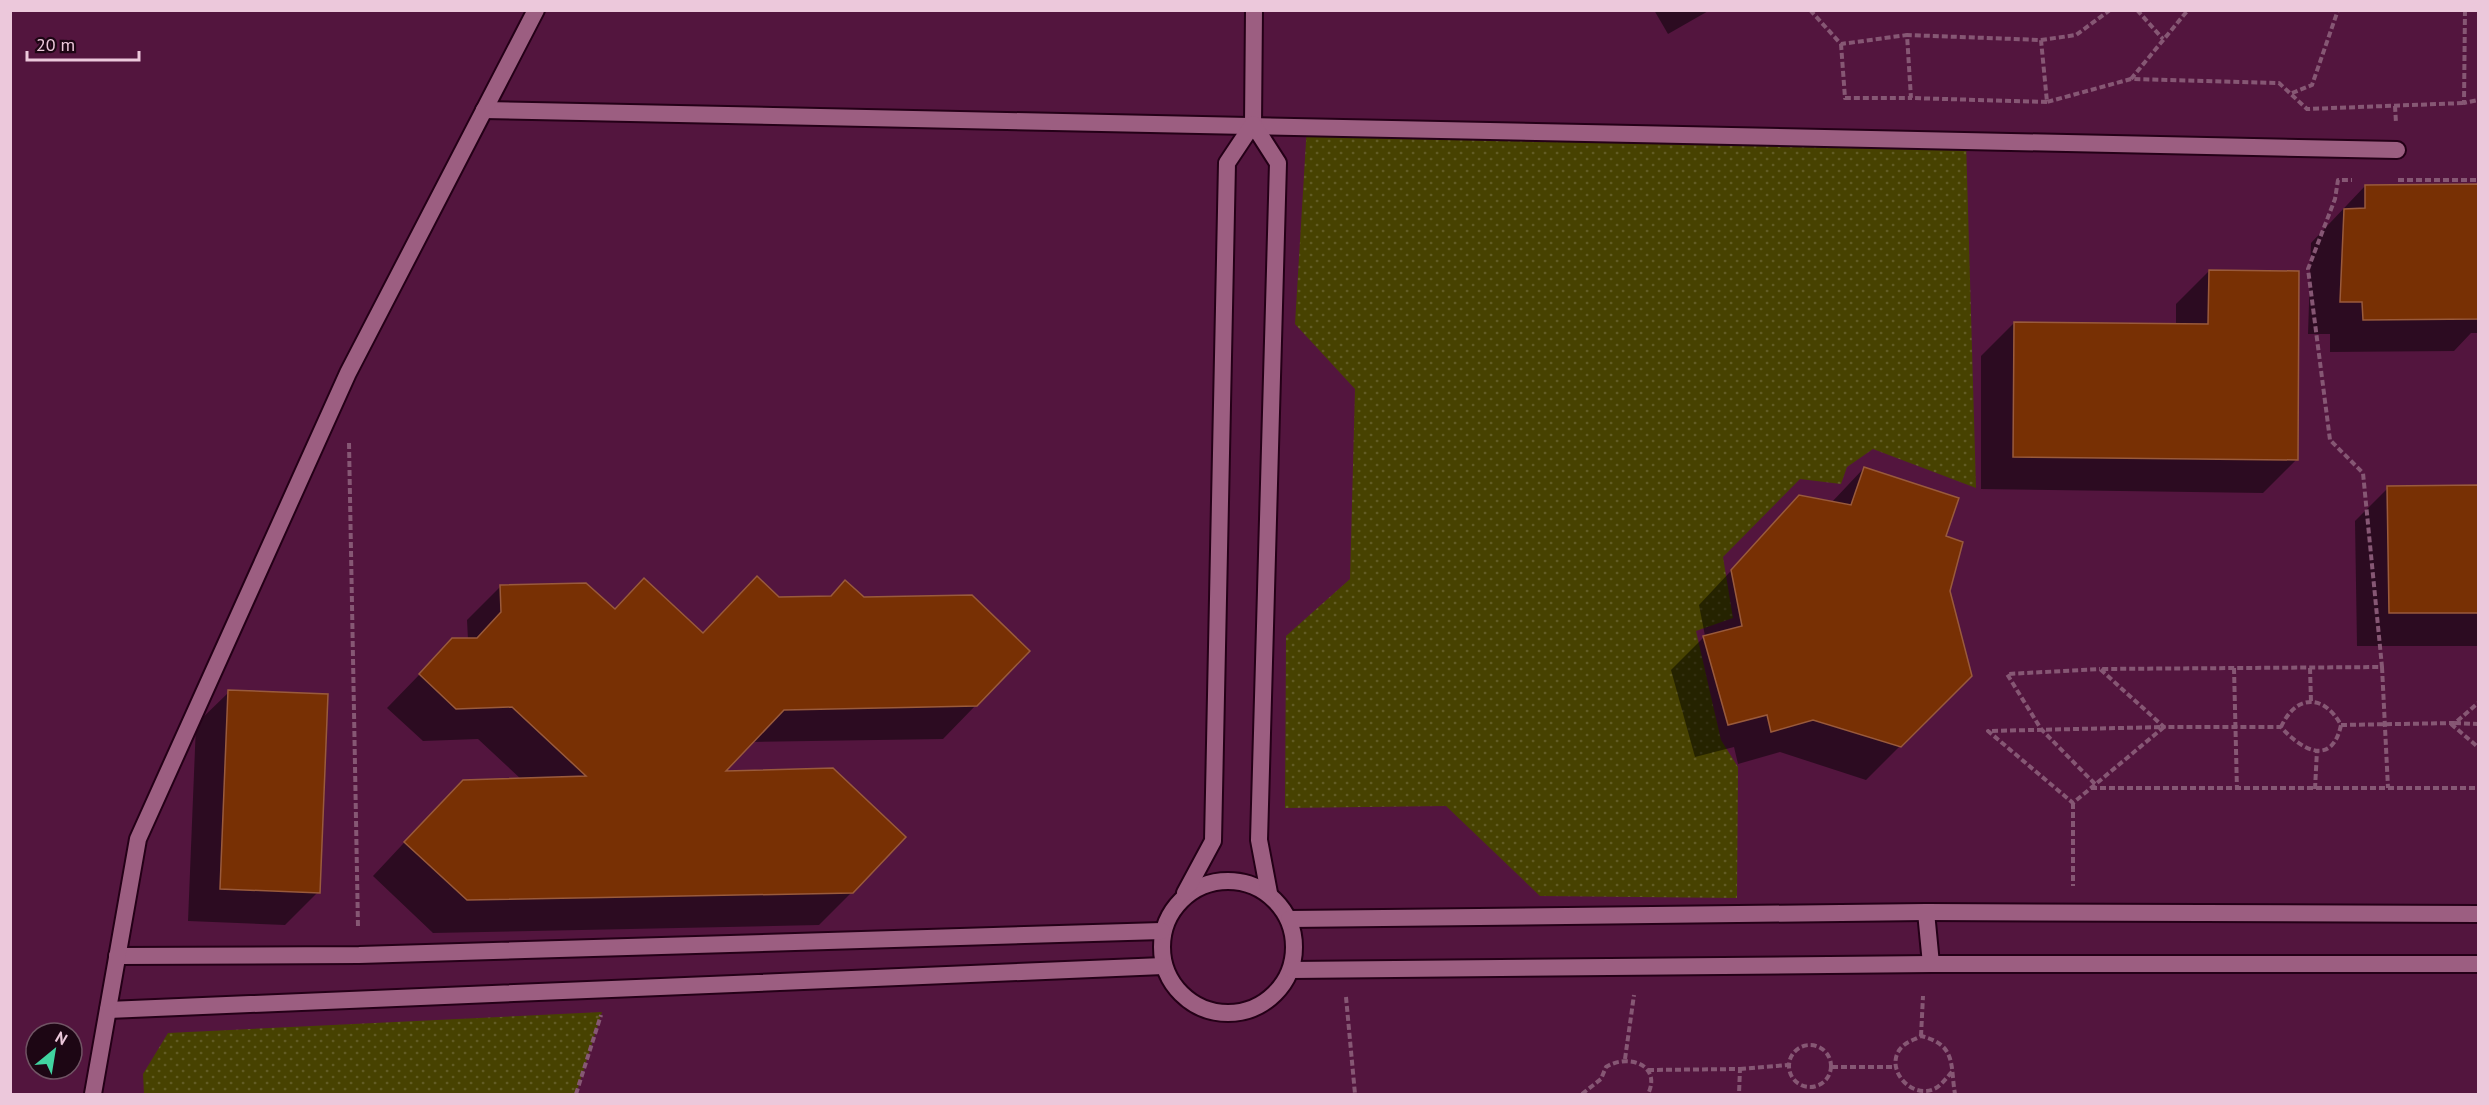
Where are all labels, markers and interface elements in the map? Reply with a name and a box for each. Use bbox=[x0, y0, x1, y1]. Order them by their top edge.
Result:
scale bar bbox=[27, 24, 140, 62]
text: 20 m bbox=[36, 33, 75, 56]
north arrow bbox=[24, 1021, 84, 1081]
text: N bbox=[52, 1027, 71, 1049]

